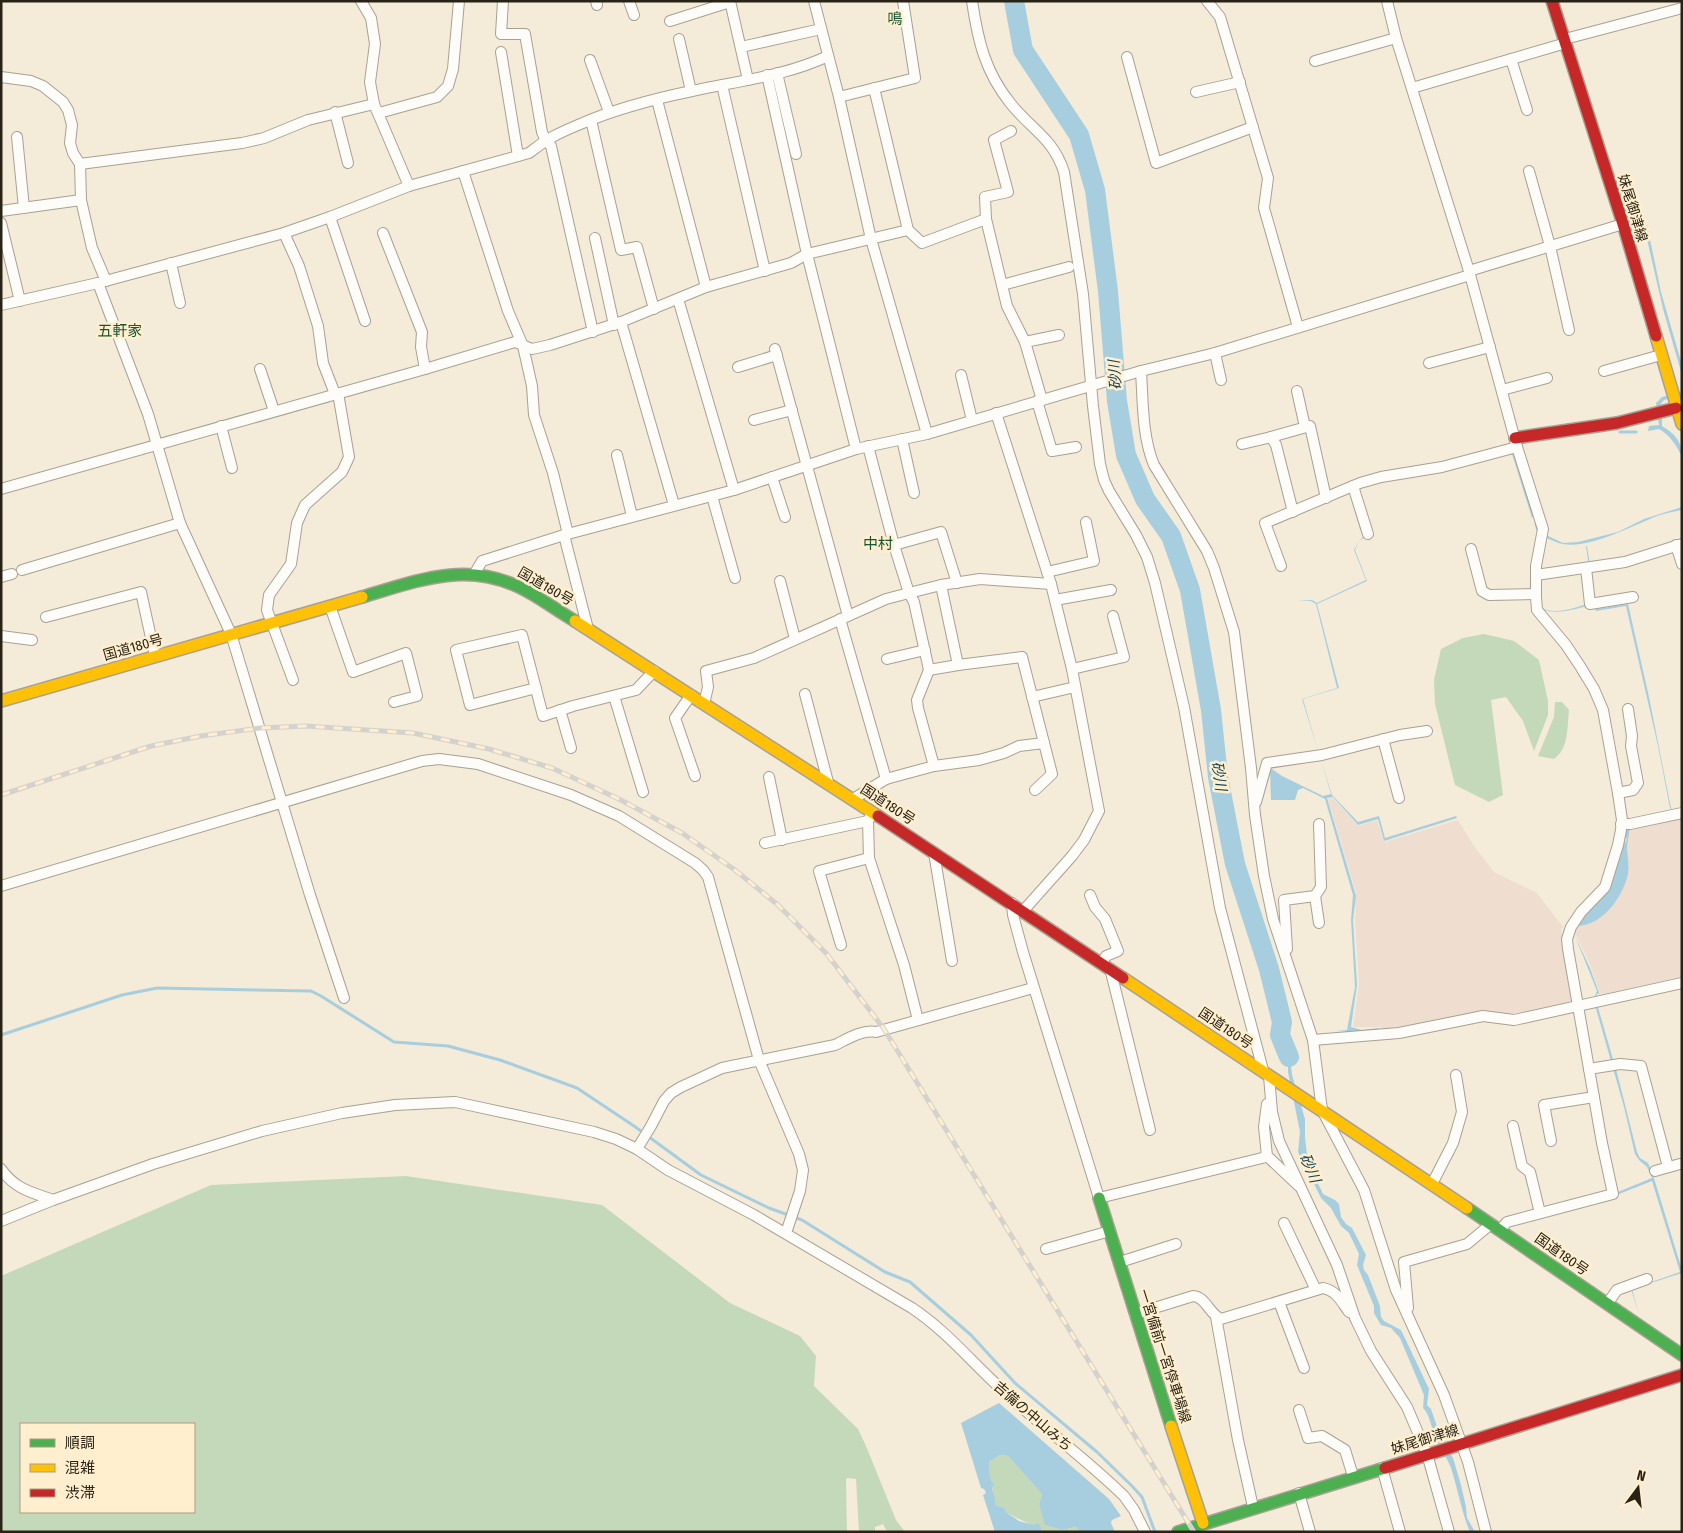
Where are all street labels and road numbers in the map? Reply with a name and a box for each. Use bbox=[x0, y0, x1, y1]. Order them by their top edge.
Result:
street label: 妹尾御津線 bbox=[1614, 172, 1651, 244]
street label: 国道180号 bbox=[515, 564, 577, 609]
street label: 国道180号 bbox=[101, 631, 165, 664]
street label: 国道180号 bbox=[857, 780, 918, 828]
street label: 国道180号 bbox=[1195, 1004, 1256, 1053]
street label: 国道180号 bbox=[1532, 1230, 1592, 1279]
street label: 一宮備前一宮停車場線 bbox=[1135, 1287, 1194, 1425]
street label: 吉備の中山みち bbox=[990, 1378, 1075, 1455]
street label: 妹尾御津線 bbox=[1389, 1421, 1461, 1458]

